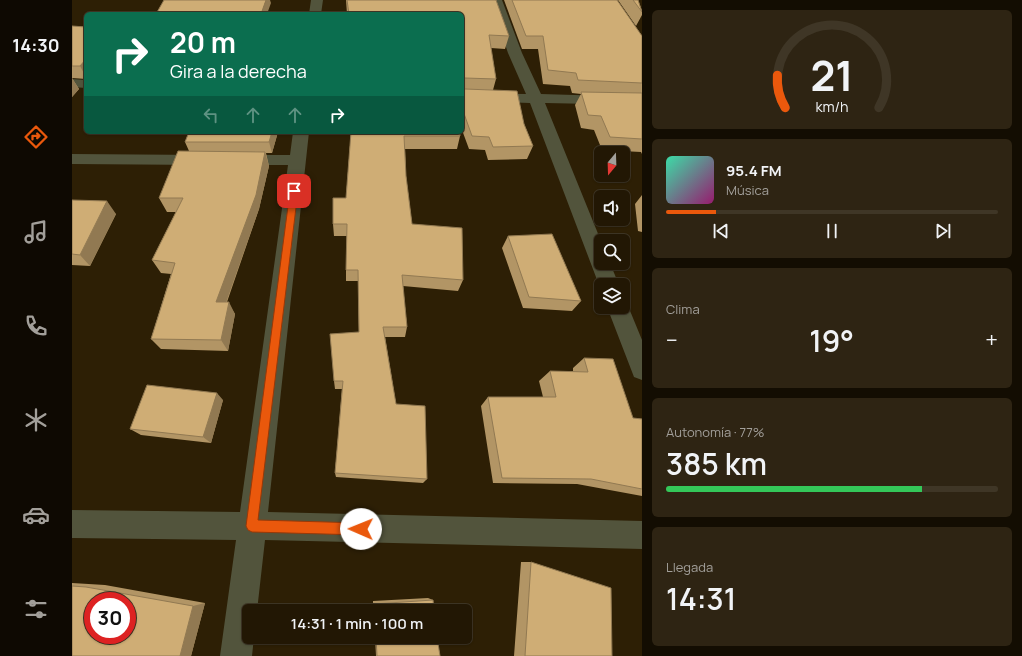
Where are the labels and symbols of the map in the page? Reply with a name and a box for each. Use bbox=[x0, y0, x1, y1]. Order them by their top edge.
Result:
north arrow bbox=[594, 146, 630, 182]
pin bbox=[277, 174, 311, 208]
position arrow bbox=[340, 508, 382, 550]
speed limit sign: 30 bbox=[84, 592, 136, 644]

